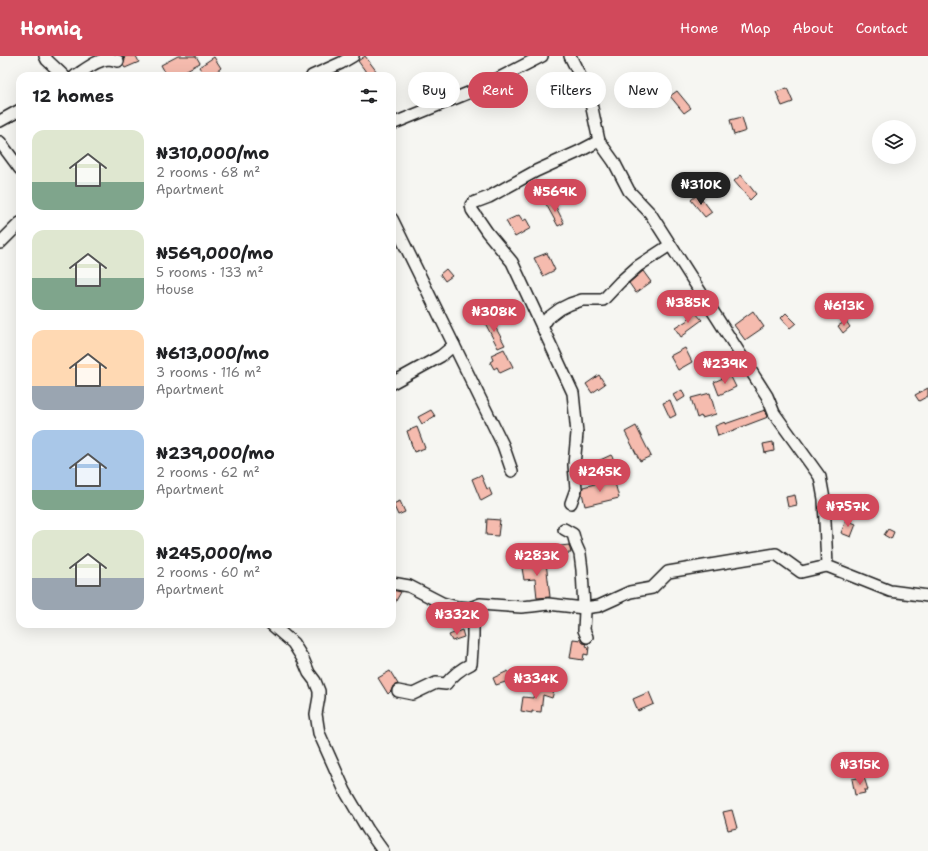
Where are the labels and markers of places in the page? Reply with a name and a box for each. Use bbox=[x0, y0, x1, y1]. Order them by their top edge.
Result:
pin: ₦310K bbox=[673, 172, 729, 206]
pin: ₦569K bbox=[527, 179, 583, 213]
pin: ₦385K bbox=[660, 290, 716, 324]
pin: ₦613K bbox=[816, 293, 872, 327]
pin: ₦308K bbox=[466, 299, 522, 333]
pin: ₦239K bbox=[697, 351, 753, 385]
pin: ₦245K bbox=[572, 459, 628, 493]
pin: ₦757K bbox=[820, 494, 876, 528]
pin: ₦283K bbox=[509, 543, 565, 577]
pin: ₦332K bbox=[429, 602, 485, 636]
pin: ₦334K bbox=[508, 666, 564, 700]
pin: ₦315K bbox=[832, 752, 888, 786]

